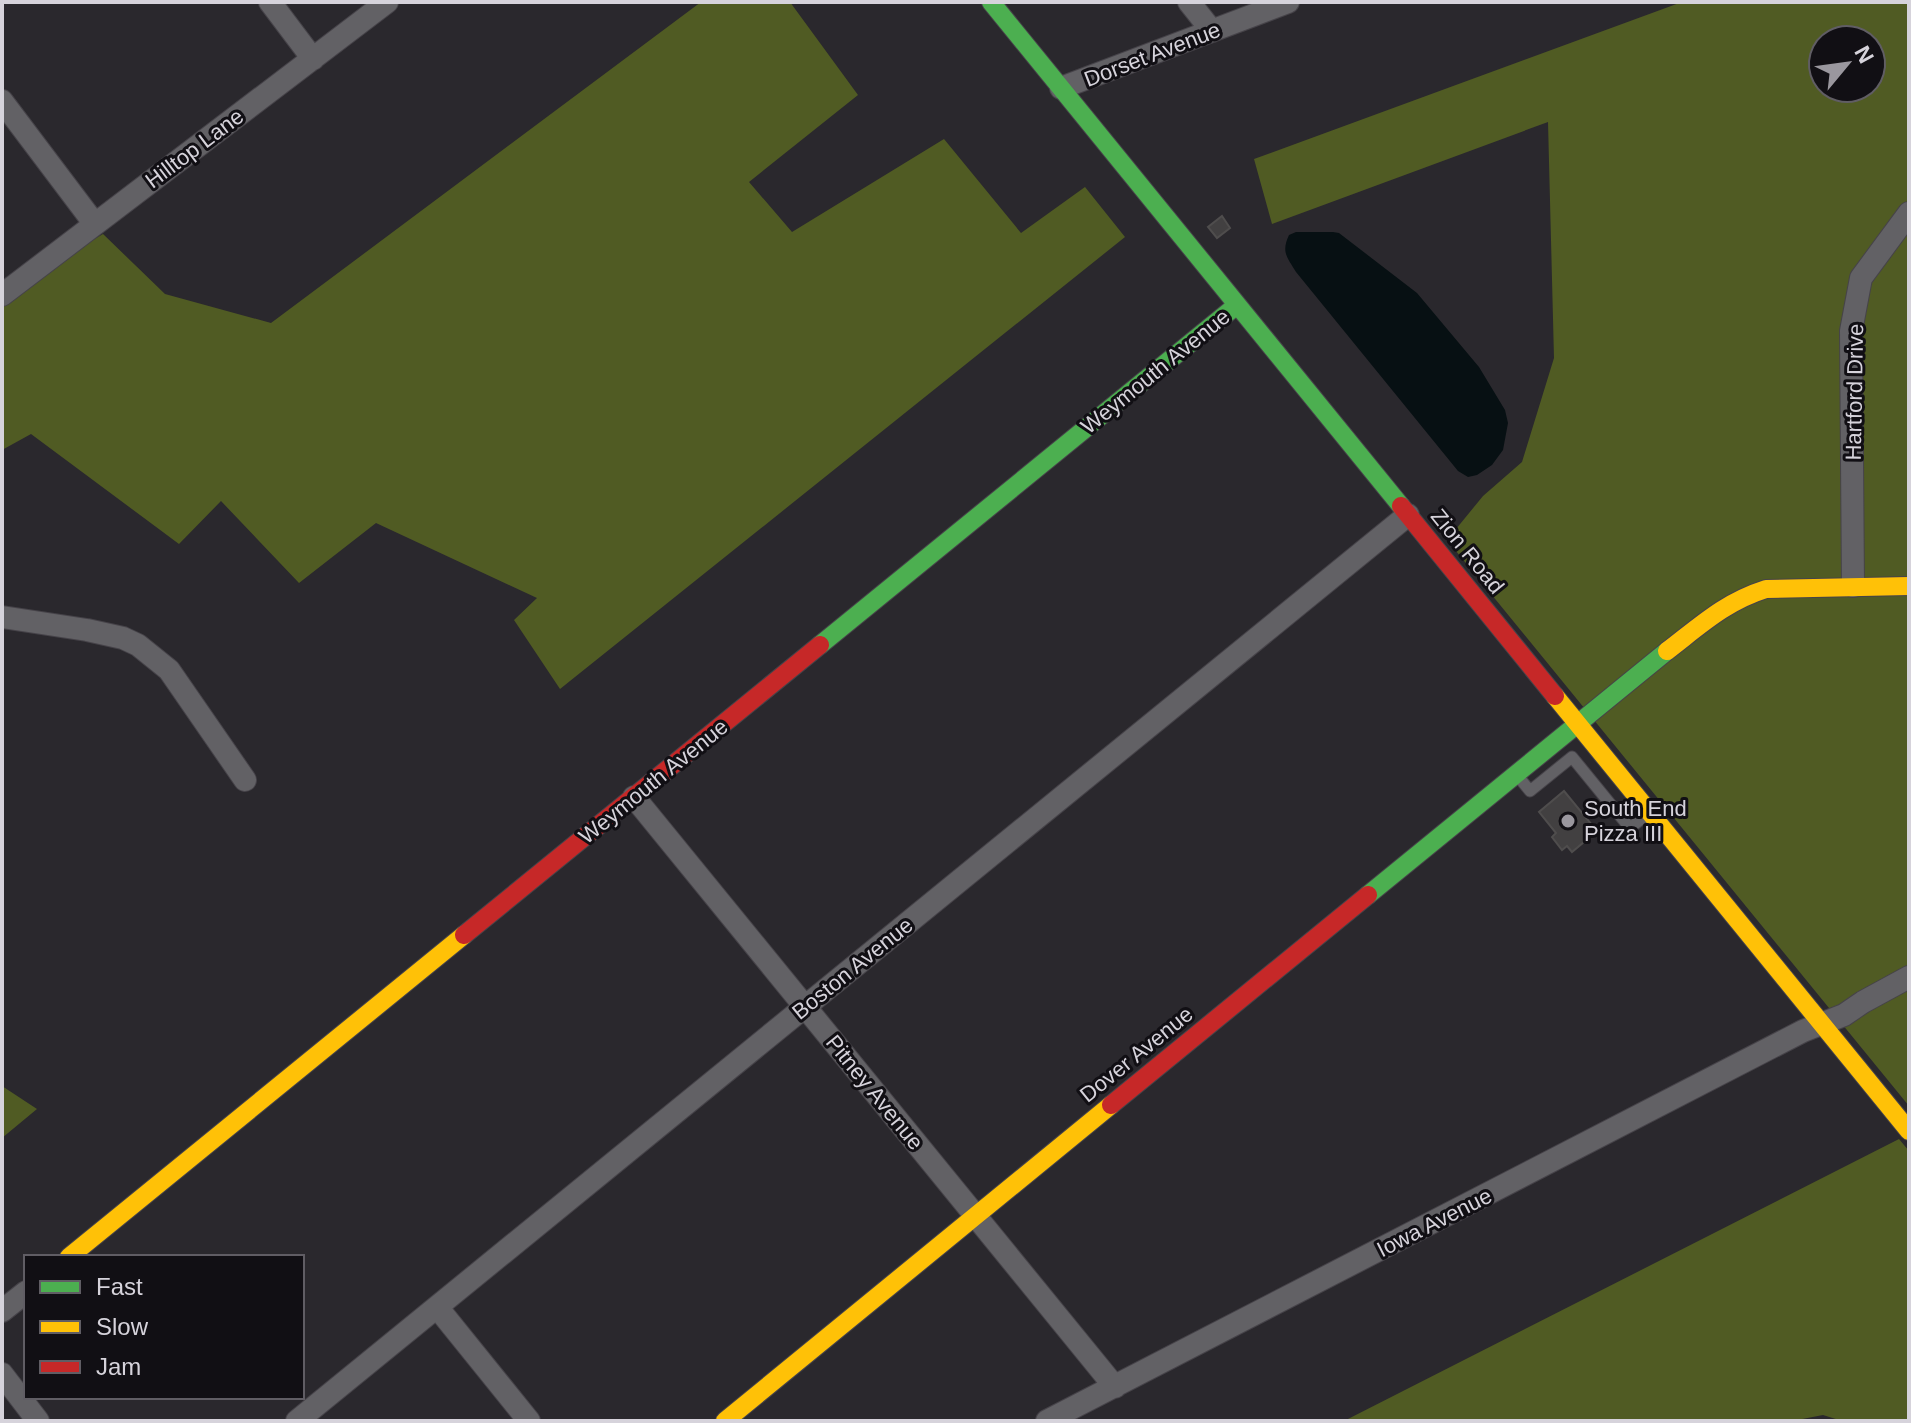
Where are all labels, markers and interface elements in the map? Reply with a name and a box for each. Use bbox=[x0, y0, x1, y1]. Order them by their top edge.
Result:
street label: Dorset Avenue bbox=[1081, 17, 1224, 92]
north arrow bbox=[1807, 24, 1887, 104]
text: N bbox=[1849, 42, 1879, 68]
street label: Hilltop Lane bbox=[140, 103, 248, 193]
street label: Weymouth Avenue bbox=[1076, 304, 1235, 439]
street label: Hartford Drive bbox=[1841, 323, 1868, 461]
street label: Zion Road bbox=[1426, 504, 1509, 599]
street label: Weymouth Avenue bbox=[574, 714, 733, 849]
place label: South End Pizza III bbox=[1584, 796, 1687, 846]
marker: South End Pizza III bbox=[1559, 812, 1577, 830]
street label: Boston Avenue bbox=[787, 912, 918, 1025]
street label: Dover Avenue bbox=[1075, 1001, 1198, 1107]
street label: Pitney Avenue bbox=[821, 1030, 928, 1155]
street label: Iowa Avenue bbox=[1373, 1183, 1496, 1262]
legend bbox=[24, 1255, 304, 1399]
text: Fast bbox=[96, 1273, 143, 1300]
text: Slow bbox=[96, 1313, 149, 1340]
text: Jam bbox=[96, 1353, 141, 1380]

